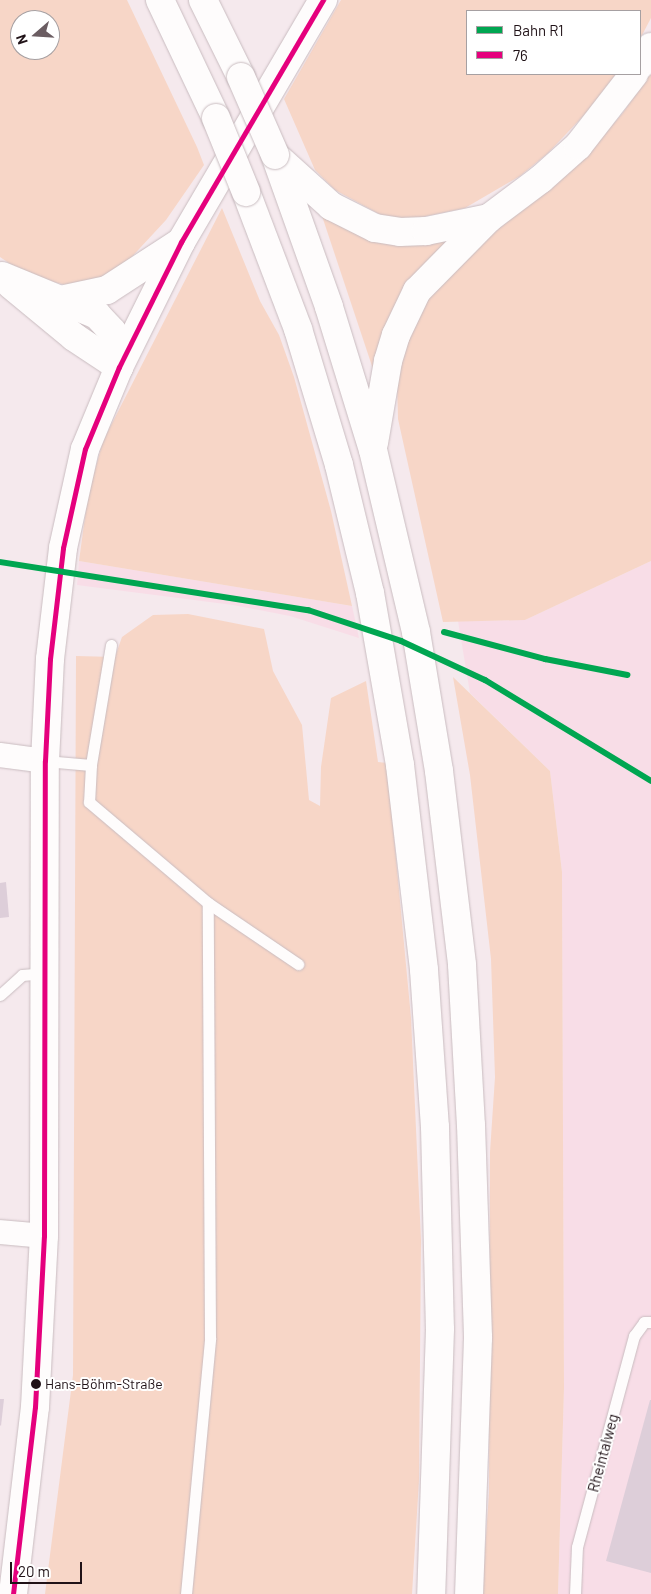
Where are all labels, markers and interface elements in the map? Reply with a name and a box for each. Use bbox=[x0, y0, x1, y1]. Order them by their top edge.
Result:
north arrow bbox=[10, 10, 60, 60]
legend bbox=[466, 10, 641, 75]
text: Bahn R1 bbox=[513, 21, 564, 39]
text: N bbox=[12, 33, 31, 47]
text: 76 bbox=[513, 46, 528, 64]
place label: Hans-Böhm-Straße bbox=[45, 1376, 163, 1392]
marker: Hans-Böhm-Straße bbox=[31, 1379, 41, 1389]
street label: Rheintalweg bbox=[584, 1412, 622, 1494]
scale bar bbox=[12, 1552, 85, 1584]
text: 20 m bbox=[18, 1562, 50, 1580]

